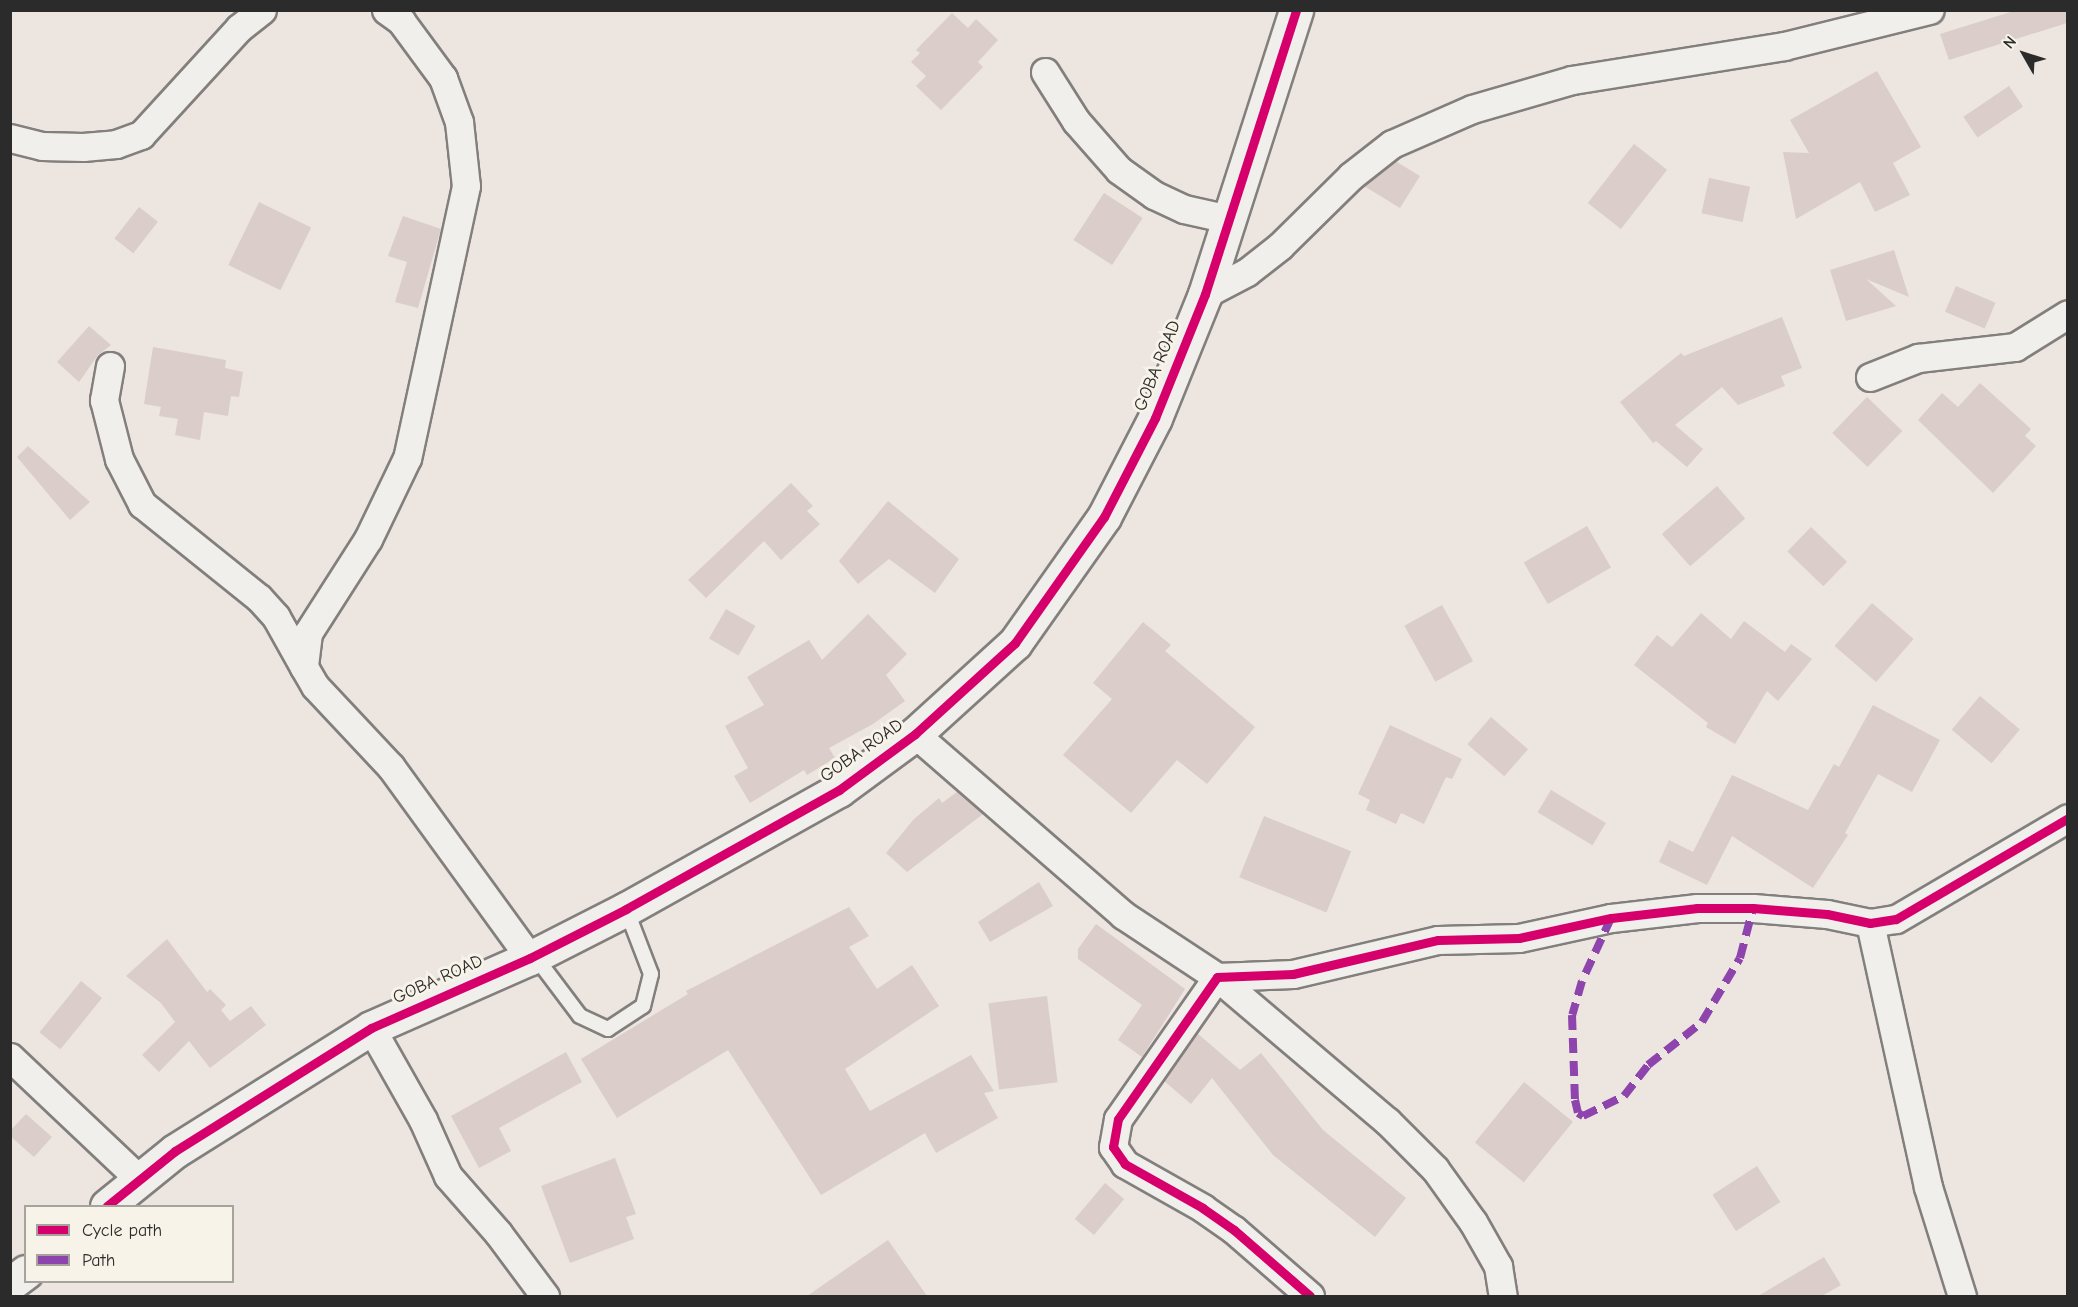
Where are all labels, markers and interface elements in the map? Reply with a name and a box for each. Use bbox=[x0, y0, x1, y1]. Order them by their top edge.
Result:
north arrow bbox=[1994, 24, 2054, 84]
text: N bbox=[2000, 33, 2020, 52]
street label: GOBA ROAD bbox=[1130, 317, 1186, 415]
street label: GOBA ROAD bbox=[816, 715, 908, 787]
street label: GOBA ROAD bbox=[390, 951, 486, 1009]
legend bbox=[24, 1205, 234, 1283]
text: Cycle path bbox=[82, 1220, 162, 1241]
text: Path bbox=[82, 1250, 115, 1271]

